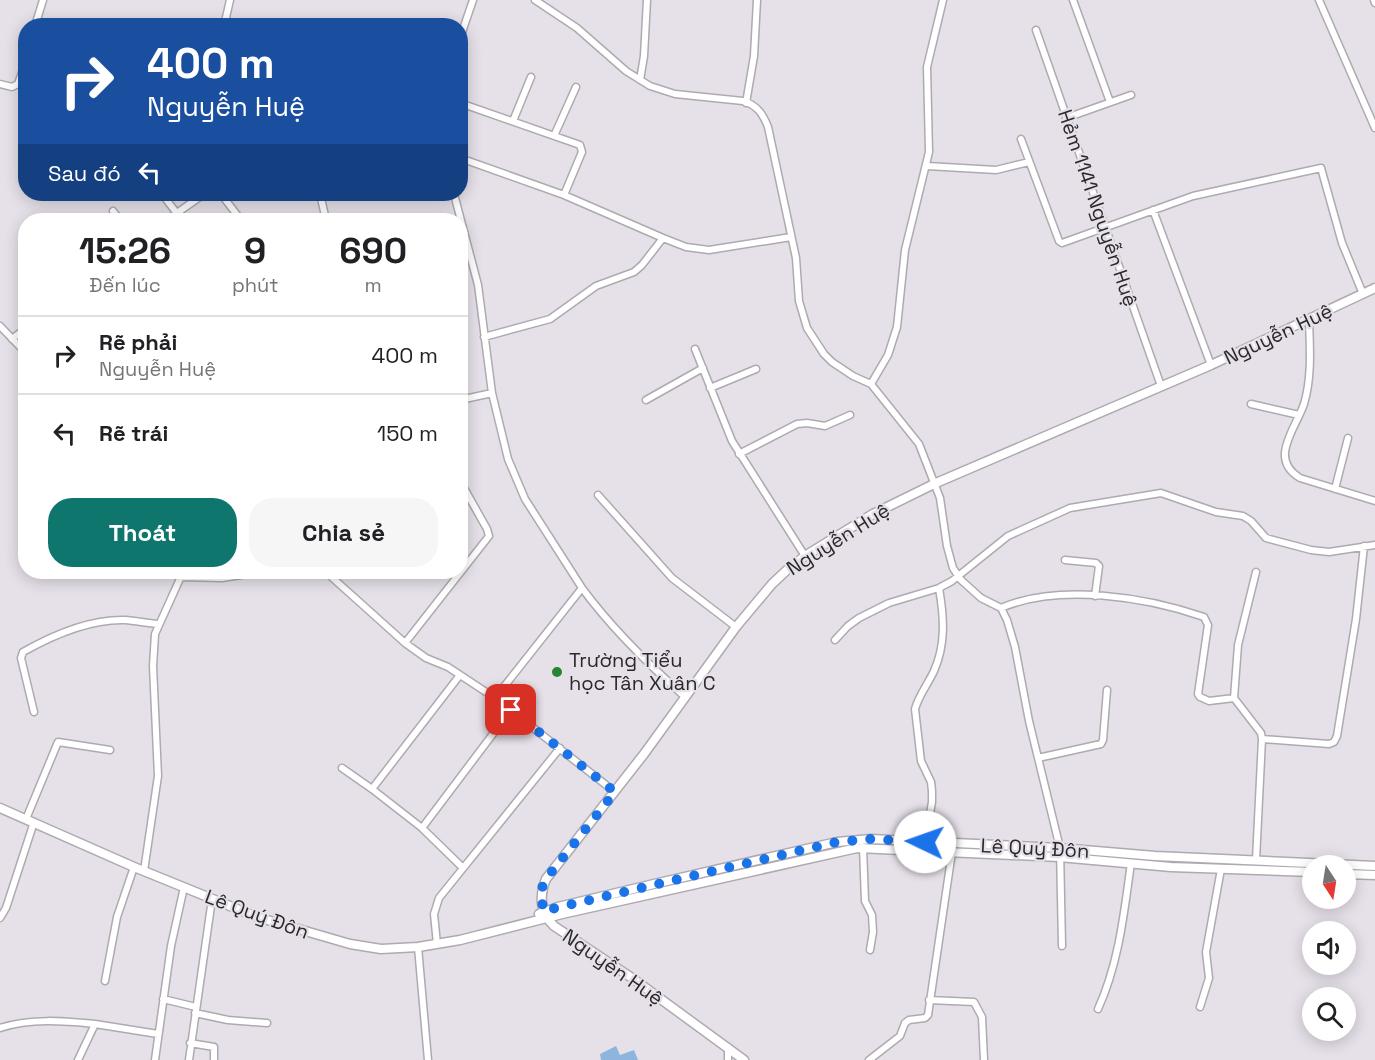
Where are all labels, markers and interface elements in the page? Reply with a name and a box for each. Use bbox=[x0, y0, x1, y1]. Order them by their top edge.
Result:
text: 400 m bbox=[147, 37, 275, 90]
icon: right bbox=[48, 42, 126, 120]
text: Nguyễn Huệ bbox=[147, 89, 305, 124]
street label: Hẻm 1141 Nguyễn Huệ bbox=[1052, 106, 1144, 310]
icon: left bbox=[133, 156, 166, 189]
text: Sau đó bbox=[48, 159, 121, 187]
text: 15:26 bbox=[79, 228, 171, 274]
text: 9 bbox=[244, 228, 266, 274]
text: 690 bbox=[339, 228, 407, 274]
text: Đến lúc bbox=[89, 272, 161, 298]
text: phút bbox=[232, 272, 278, 298]
text: m bbox=[365, 272, 382, 298]
street label: Nguyễn Huệ bbox=[1219, 297, 1337, 371]
text: Rẽ phải bbox=[99, 328, 177, 356]
icon: right bbox=[48, 339, 81, 372]
text: 400 m bbox=[371, 341, 438, 369]
text: Nguyễn Huệ bbox=[99, 356, 216, 382]
icon: left bbox=[48, 417, 81, 450]
text: Rẽ trái bbox=[99, 419, 168, 447]
text: 150 m bbox=[377, 419, 438, 447]
street label: Nguyễn Huệ bbox=[781, 497, 895, 581]
button: Thoát bbox=[48, 498, 237, 567]
button: Chia sẻ bbox=[249, 498, 438, 567]
place label: Trường Tiểu học Tân Xuân C bbox=[569, 647, 716, 696]
marker: Trường Tiểu học Tân Xuân C bbox=[550, 665, 564, 679]
pin bbox=[485, 684, 536, 735]
icon: arrive bbox=[494, 693, 527, 726]
position arrow bbox=[893, 810, 957, 874]
street label: Lê Quý Đôn bbox=[980, 832, 1090, 864]
north arrow bbox=[1302, 855, 1356, 909]
map controls bbox=[1302, 855, 1356, 1041]
street label: Lê Quý Đôn bbox=[201, 883, 313, 945]
button: sound bbox=[1302, 921, 1356, 975]
street label: Nguyễn Huệ bbox=[558, 923, 668, 1011]
button: search bbox=[1302, 987, 1356, 1041]

